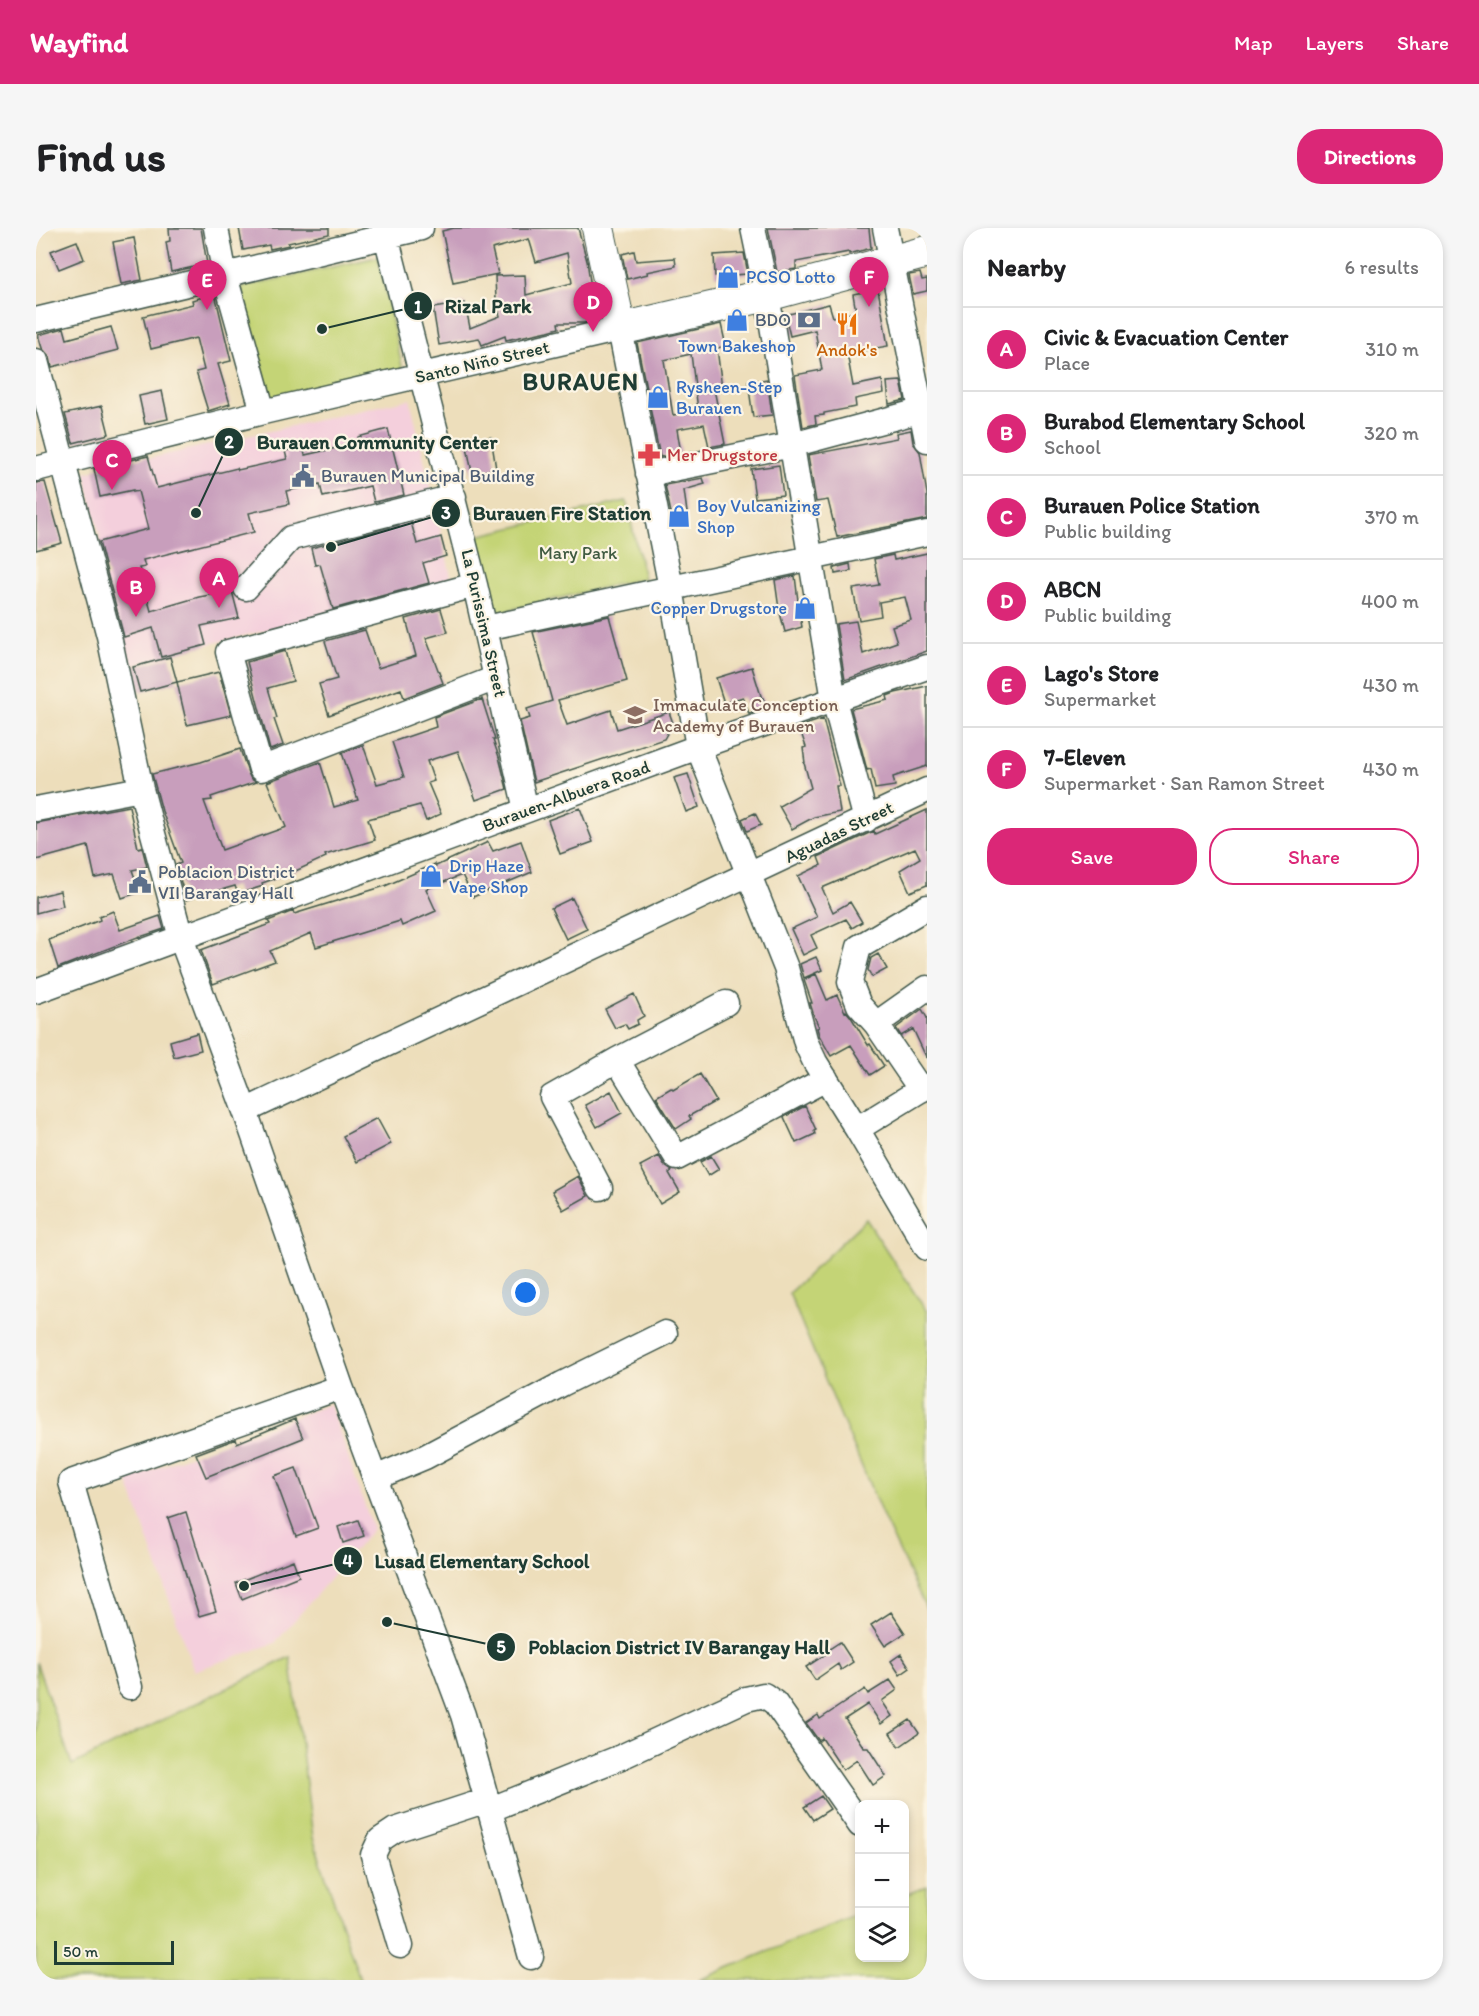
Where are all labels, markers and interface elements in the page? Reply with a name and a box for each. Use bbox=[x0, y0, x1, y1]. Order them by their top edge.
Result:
text: Wayfind bbox=[30, 25, 128, 59]
text: Map bbox=[1234, 30, 1273, 55]
text: Layers bbox=[1306, 30, 1364, 55]
text: Share bbox=[1397, 30, 1449, 55]
button: Directions bbox=[1297, 129, 1443, 184]
text: Find us bbox=[36, 131, 166, 182]
text: Nearby bbox=[987, 251, 1066, 283]
text: 6 results bbox=[1345, 255, 1419, 279]
pin: F bbox=[850, 257, 888, 307]
pin: E bbox=[188, 260, 226, 310]
shop icon: PCSO Lotto bbox=[715, 264, 741, 290]
place label: PCSO Lotto bbox=[746, 266, 835, 288]
pin: D bbox=[574, 282, 612, 332]
callout: Rizal Park bbox=[403, 287, 543, 325]
text: Rizal Park bbox=[445, 294, 532, 318]
text: 1 bbox=[414, 296, 423, 318]
shop icon: Town Bakeshop bbox=[724, 307, 750, 333]
bank icon: BDO bbox=[796, 307, 822, 333]
place label: BDO bbox=[755, 309, 791, 331]
restaurant icon: Andok's bbox=[834, 311, 860, 337]
text: Civic & Evacuation Center bbox=[1044, 324, 1288, 351]
place label: Town Bakeshop bbox=[678, 335, 796, 357]
street label: Santo Niño Street bbox=[413, 336, 552, 388]
text: A bbox=[1000, 337, 1013, 361]
text: 310 m bbox=[1365, 337, 1419, 361]
place label: Andok's bbox=[816, 339, 878, 361]
text: Place bbox=[1044, 351, 1090, 375]
district label: BURAUEN bbox=[523, 367, 639, 396]
place label: Rysheen-Step Burauen bbox=[676, 376, 782, 419]
shop icon: Rysheen-Step Burauen bbox=[645, 384, 671, 410]
text: Burabod Elementary School bbox=[1044, 408, 1305, 435]
text: B bbox=[1000, 421, 1013, 445]
text: 320 m bbox=[1364, 421, 1419, 445]
callout: Burauen Community Center bbox=[214, 423, 509, 461]
text: Burauen Community Center bbox=[257, 430, 498, 455]
text: 2 bbox=[224, 431, 234, 453]
text: School bbox=[1044, 435, 1101, 459]
pin: C bbox=[92, 440, 132, 490]
pharmacy icon: Mer Drugstore bbox=[636, 442, 662, 468]
place label: Mer Drugstore bbox=[667, 444, 778, 466]
public building icon: Burauen Municipal Building bbox=[290, 463, 316, 489]
place label: Burauen Municipal Building bbox=[321, 465, 535, 487]
text: Burauen Police Station bbox=[1044, 492, 1260, 519]
callout: Burauen Fire Station bbox=[431, 494, 663, 532]
place label: Boy Vulcanizing Shop bbox=[697, 495, 821, 538]
text: Burauen Fire Station bbox=[473, 501, 652, 525]
text: 3 bbox=[441, 502, 451, 524]
shop icon: Boy Vulcanizing Shop bbox=[666, 503, 692, 529]
text: C bbox=[1000, 505, 1013, 529]
text: 370 m bbox=[1365, 505, 1419, 529]
text: Public building bbox=[1044, 519, 1171, 543]
park label: Mary Park bbox=[539, 542, 618, 564]
street label: La Purissima Street bbox=[456, 547, 512, 699]
pin: A bbox=[200, 558, 238, 608]
pin: B bbox=[116, 568, 156, 617]
text: ABCN bbox=[1044, 576, 1101, 603]
text: D bbox=[1000, 589, 1013, 613]
text: 400 m bbox=[1361, 589, 1419, 613]
shop icon: Copper Drugstore bbox=[792, 595, 818, 621]
place label: Copper Drugstore bbox=[650, 597, 787, 619]
text: Public building bbox=[1044, 603, 1171, 627]
text: Lago's Store bbox=[1044, 660, 1159, 687]
text: E bbox=[1001, 673, 1012, 697]
text: 430 m bbox=[1362, 673, 1419, 697]
text: Supermarket bbox=[1044, 687, 1156, 711]
place label: Immaculate Conception Academy of Burauen bbox=[653, 694, 838, 737]
school or university icon: Immaculate Conception Academy of Burauen bbox=[622, 702, 648, 728]
text: 7-Eleven bbox=[1044, 744, 1126, 771]
street label: Burauen-Albuera Road bbox=[479, 755, 653, 837]
text: F bbox=[1001, 757, 1012, 781]
text: 430 m bbox=[1362, 757, 1419, 781]
text: Supermarket · San Ramon Street bbox=[1044, 771, 1325, 795]
street label: Aguadas Street bbox=[781, 796, 897, 868]
button: Save bbox=[987, 828, 1197, 885]
button: Share bbox=[1209, 828, 1419, 885]
place label: Drip Haze Vape Shop bbox=[449, 855, 528, 898]
place label: Poblacion District VII Barangay Hall bbox=[158, 861, 295, 904]
shop icon: Drip Haze Vape Shop bbox=[418, 863, 444, 889]
public building icon: Poblacion District VII Barangay Hall bbox=[127, 869, 153, 895]
your location bbox=[511, 1278, 540, 1307]
callout: Lusad Elementary School bbox=[333, 1542, 601, 1580]
text: Lusad Elementary School bbox=[375, 1549, 590, 1574]
text: 4 bbox=[343, 1550, 354, 1572]
callout: Poblacion District IV Barangay Hall bbox=[486, 1628, 843, 1666]
text: Poblacion District IV Barangay Hall bbox=[528, 1635, 830, 1660]
text: 5 bbox=[496, 1636, 506, 1658]
map controls bbox=[855, 1800, 909, 1962]
button: + bbox=[855, 1800, 909, 1854]
button: − bbox=[855, 1854, 909, 1908]
button: layers bbox=[855, 1908, 909, 1962]
scale bar bbox=[54, 1938, 174, 1966]
text: 50 m bbox=[63, 1942, 98, 1961]

